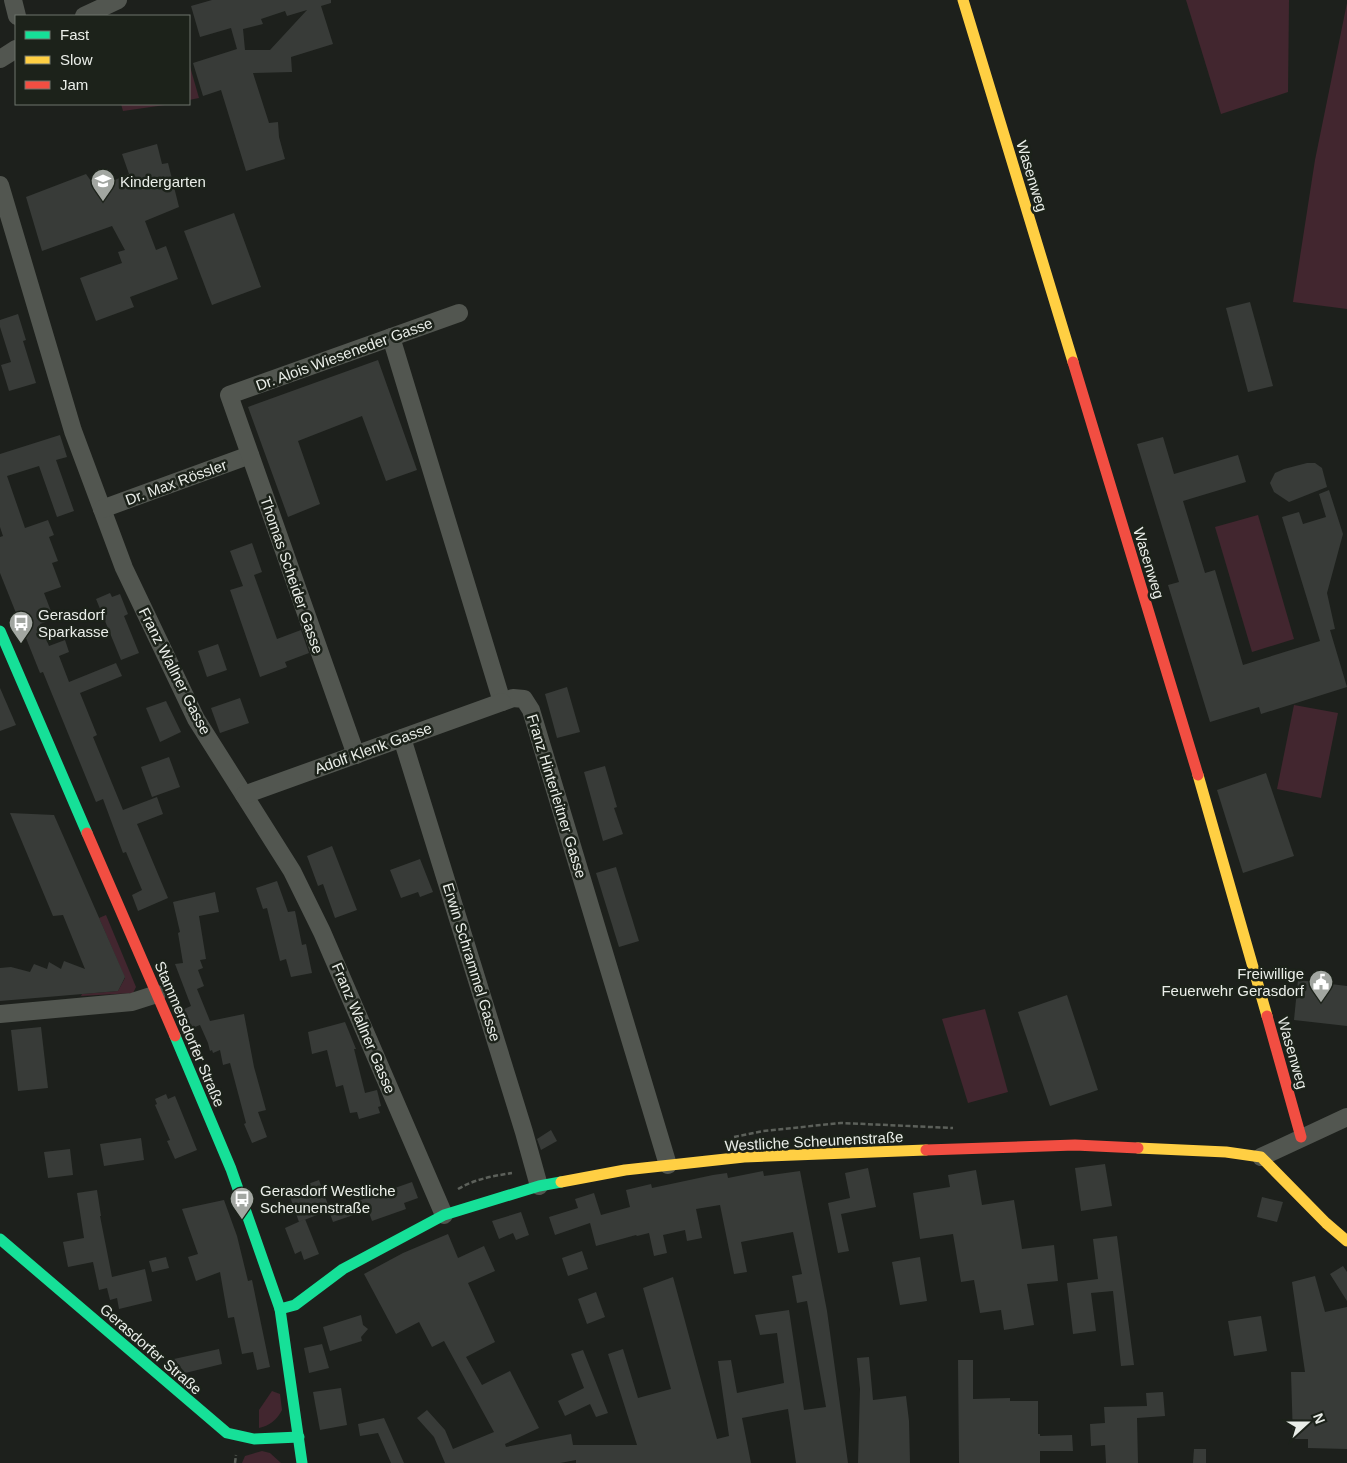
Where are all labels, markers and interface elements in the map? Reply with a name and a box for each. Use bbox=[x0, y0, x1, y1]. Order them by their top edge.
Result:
legend bbox=[15, 15, 190, 105]
text: Fast bbox=[60, 26, 90, 43]
text: Slow bbox=[60, 51, 93, 68]
text: Jam bbox=[60, 76, 88, 93]
street label: Wasenweg bbox=[1013, 138, 1051, 214]
school or university icon: Kindergarten bbox=[90, 168, 116, 202]
place label: Kindergarten bbox=[120, 173, 206, 190]
street label: Dr. Alois Wieseneder Gasse bbox=[253, 314, 435, 394]
street label: Dr. Max Rössler bbox=[123, 456, 229, 508]
street label: Thomas Scheider Gasse bbox=[257, 494, 327, 656]
street label: Wasenweg bbox=[1130, 525, 1168, 601]
street label: Franz Wallner Gasse bbox=[136, 605, 214, 737]
place label: Gerasdorf Sparkasse bbox=[38, 606, 109, 640]
bus stop icon: Gerasdorf Sparkasse bbox=[8, 610, 34, 644]
street label: Franz Hinterleitner Gasse bbox=[524, 712, 590, 880]
street label: Adolf Klenk Gasse bbox=[312, 719, 434, 777]
street label: Erwin Schrammel Gasse bbox=[440, 881, 504, 1043]
street label: Stammersdorfer Straße bbox=[152, 959, 228, 1109]
street label: Franz Wallner Gasse bbox=[329, 960, 399, 1096]
place label: Freiwillige Feuerwehr Gerasdorf bbox=[1161, 965, 1305, 999]
public building icon: Freiwillige Feuerwehr Gerasdorf bbox=[1308, 969, 1334, 1003]
street label: Wasenweg bbox=[1275, 1015, 1311, 1091]
street label: Westliche Scheunenstraße bbox=[724, 1128, 904, 1154]
place label: Gerasdorf Westliche Scheunenstraße bbox=[260, 1182, 396, 1216]
bus stop icon: Gerasdorf Westliche Scheunenstraße bbox=[229, 1186, 255, 1220]
street label: Gerasdorfer Straße bbox=[97, 1300, 205, 1398]
north arrow bbox=[1282, 1398, 1332, 1448]
text: N bbox=[1310, 1411, 1328, 1426]

